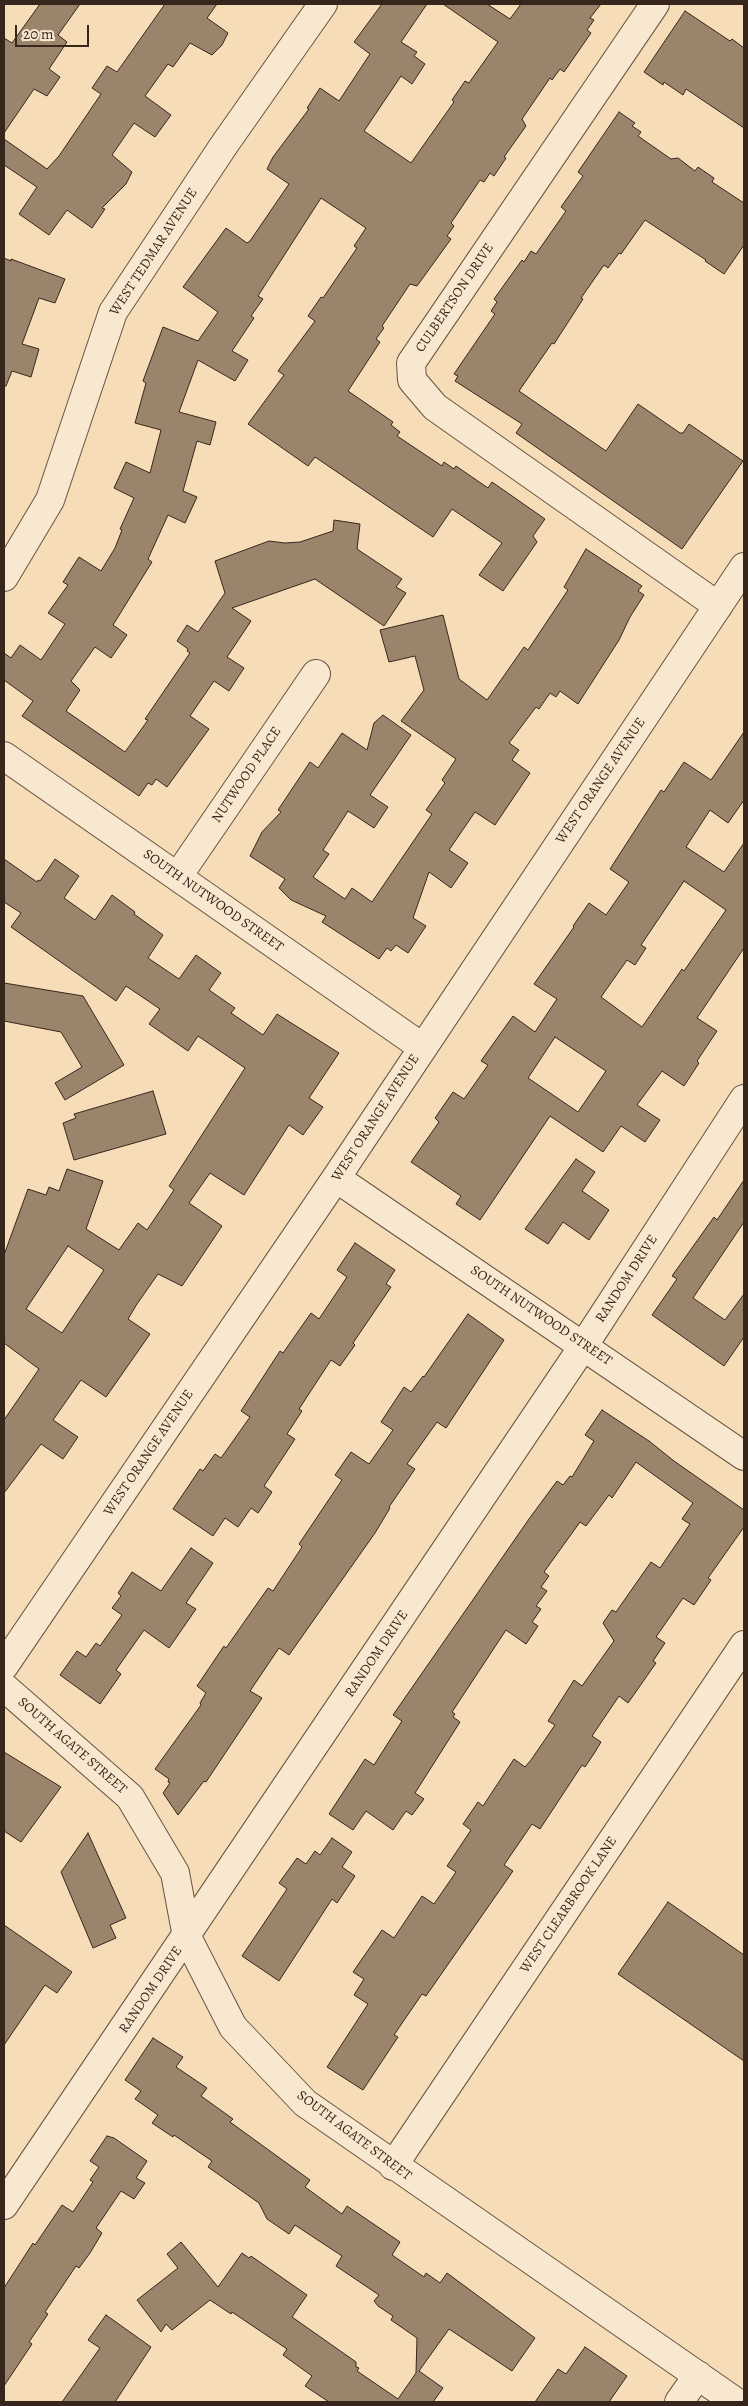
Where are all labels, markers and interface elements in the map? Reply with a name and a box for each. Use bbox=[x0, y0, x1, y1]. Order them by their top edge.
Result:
scale bar bbox=[18, 15, 91, 47]
text: 20 m bbox=[23, 24, 54, 44]
street label: WEST TEDMAR AVENUE bbox=[107, 185, 201, 319]
street label: CULBERTSON DRIVE bbox=[412, 240, 498, 356]
street label: WEST ORANGE AVENUE bbox=[553, 715, 649, 847]
street label: NUTWOOD PLACE bbox=[209, 724, 285, 826]
street label: SOUTH NUTWOOD STREET bbox=[140, 846, 286, 956]
street label: WEST ORANGE AVENUE bbox=[329, 1051, 423, 1185]
street label: RANDOM DRIVE bbox=[592, 1232, 662, 1326]
street label: SOUTH NUTWOOD STREET bbox=[467, 1262, 615, 1370]
street label: WEST ORANGE AVENUE bbox=[101, 1387, 197, 1519]
street label: RANDOM DRIVE bbox=[342, 1607, 412, 1701]
street label: SOUTH AGATE STREET bbox=[14, 1694, 130, 1798]
street label: WEST CLEARBROOK LANE bbox=[517, 1833, 621, 1977]
street label: RANDOM DRIVE bbox=[116, 1943, 186, 2037]
street label: SOUTH AGATE STREET bbox=[293, 2087, 415, 2185]

